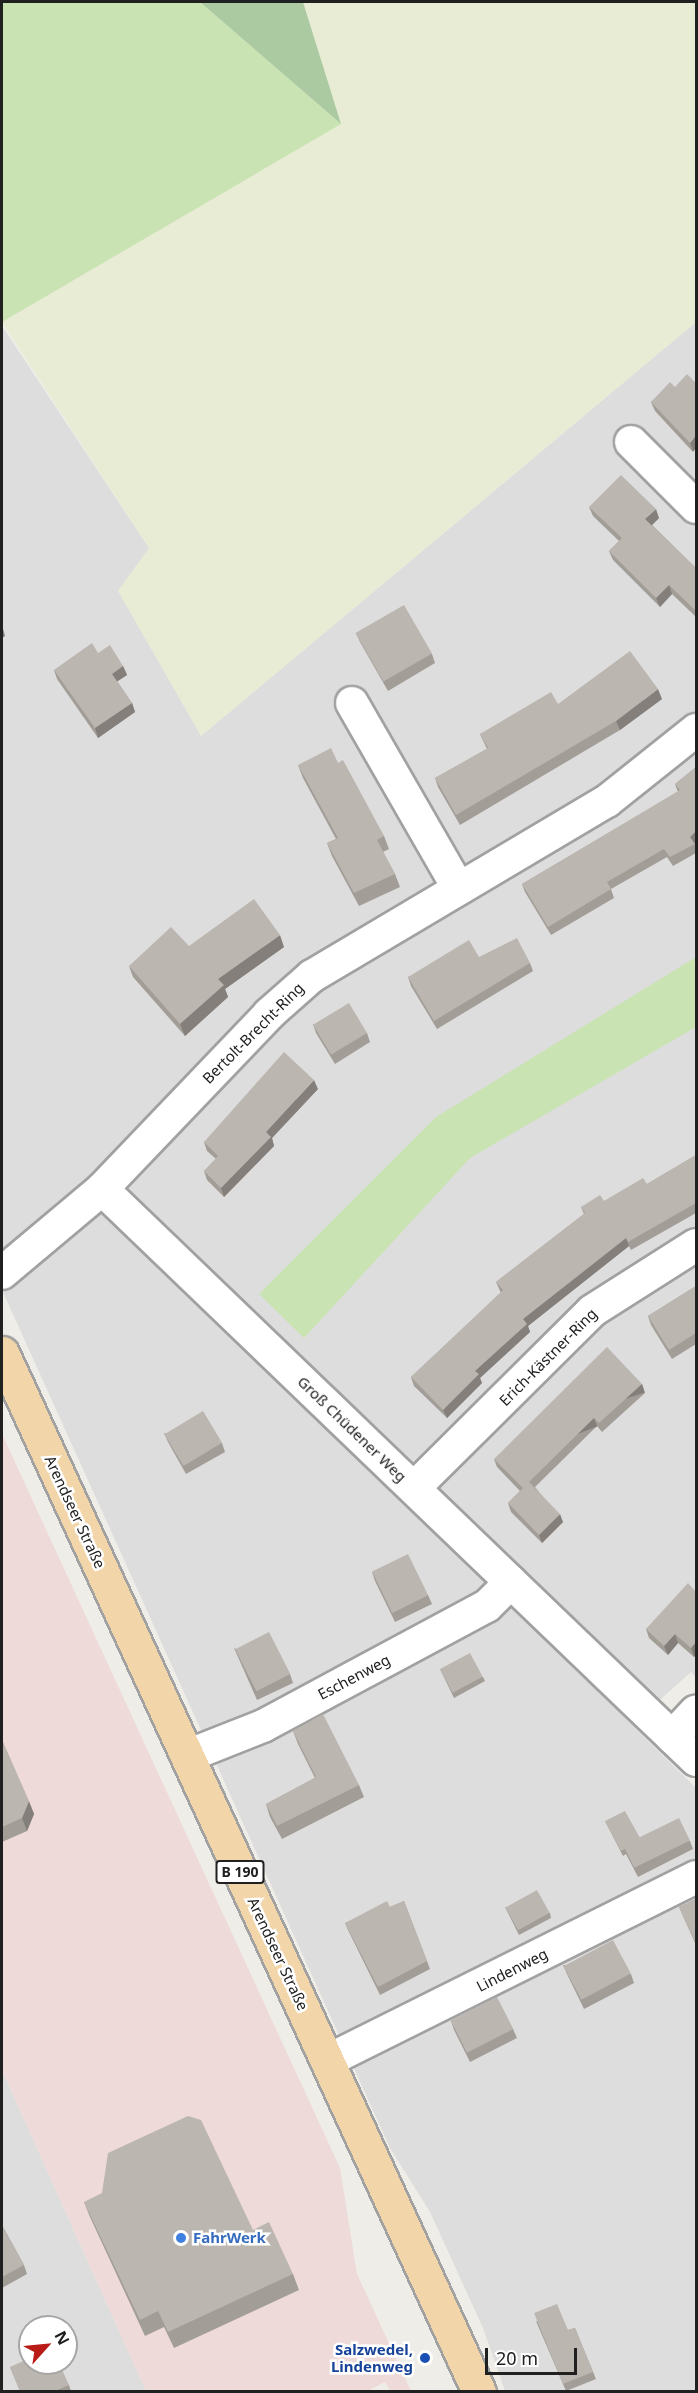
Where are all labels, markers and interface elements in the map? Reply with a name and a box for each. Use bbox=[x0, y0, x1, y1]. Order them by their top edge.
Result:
street label: Bertolt-Brecht-Ring bbox=[199, 979, 307, 1087]
street label: Erich-Kästner-Ring bbox=[496, 1305, 600, 1409]
street label: Groß Chüdener Weg bbox=[294, 1372, 410, 1486]
street label: Arendseer Straße bbox=[41, 1453, 109, 1571]
street label: Eschenweg bbox=[315, 1650, 393, 1704]
road number: B 190 bbox=[214, 1861, 266, 1883]
street label: Arendseer Straße bbox=[244, 1895, 312, 2013]
street label: Lindenweg bbox=[473, 1944, 551, 1996]
place label: FahrWerk bbox=[193, 2229, 266, 2247]
marker: FahrWerk bbox=[174, 2231, 188, 2245]
north arrow bbox=[18, 2315, 78, 2375]
text: N bbox=[49, 2327, 75, 2349]
scale bar bbox=[488, 2336, 580, 2374]
place label: Salzwedel, Lindenweg bbox=[331, 2340, 413, 2375]
text: 20 m bbox=[496, 2346, 538, 2370]
marker: Salzwedel, Lindenweg bbox=[418, 2351, 432, 2365]

